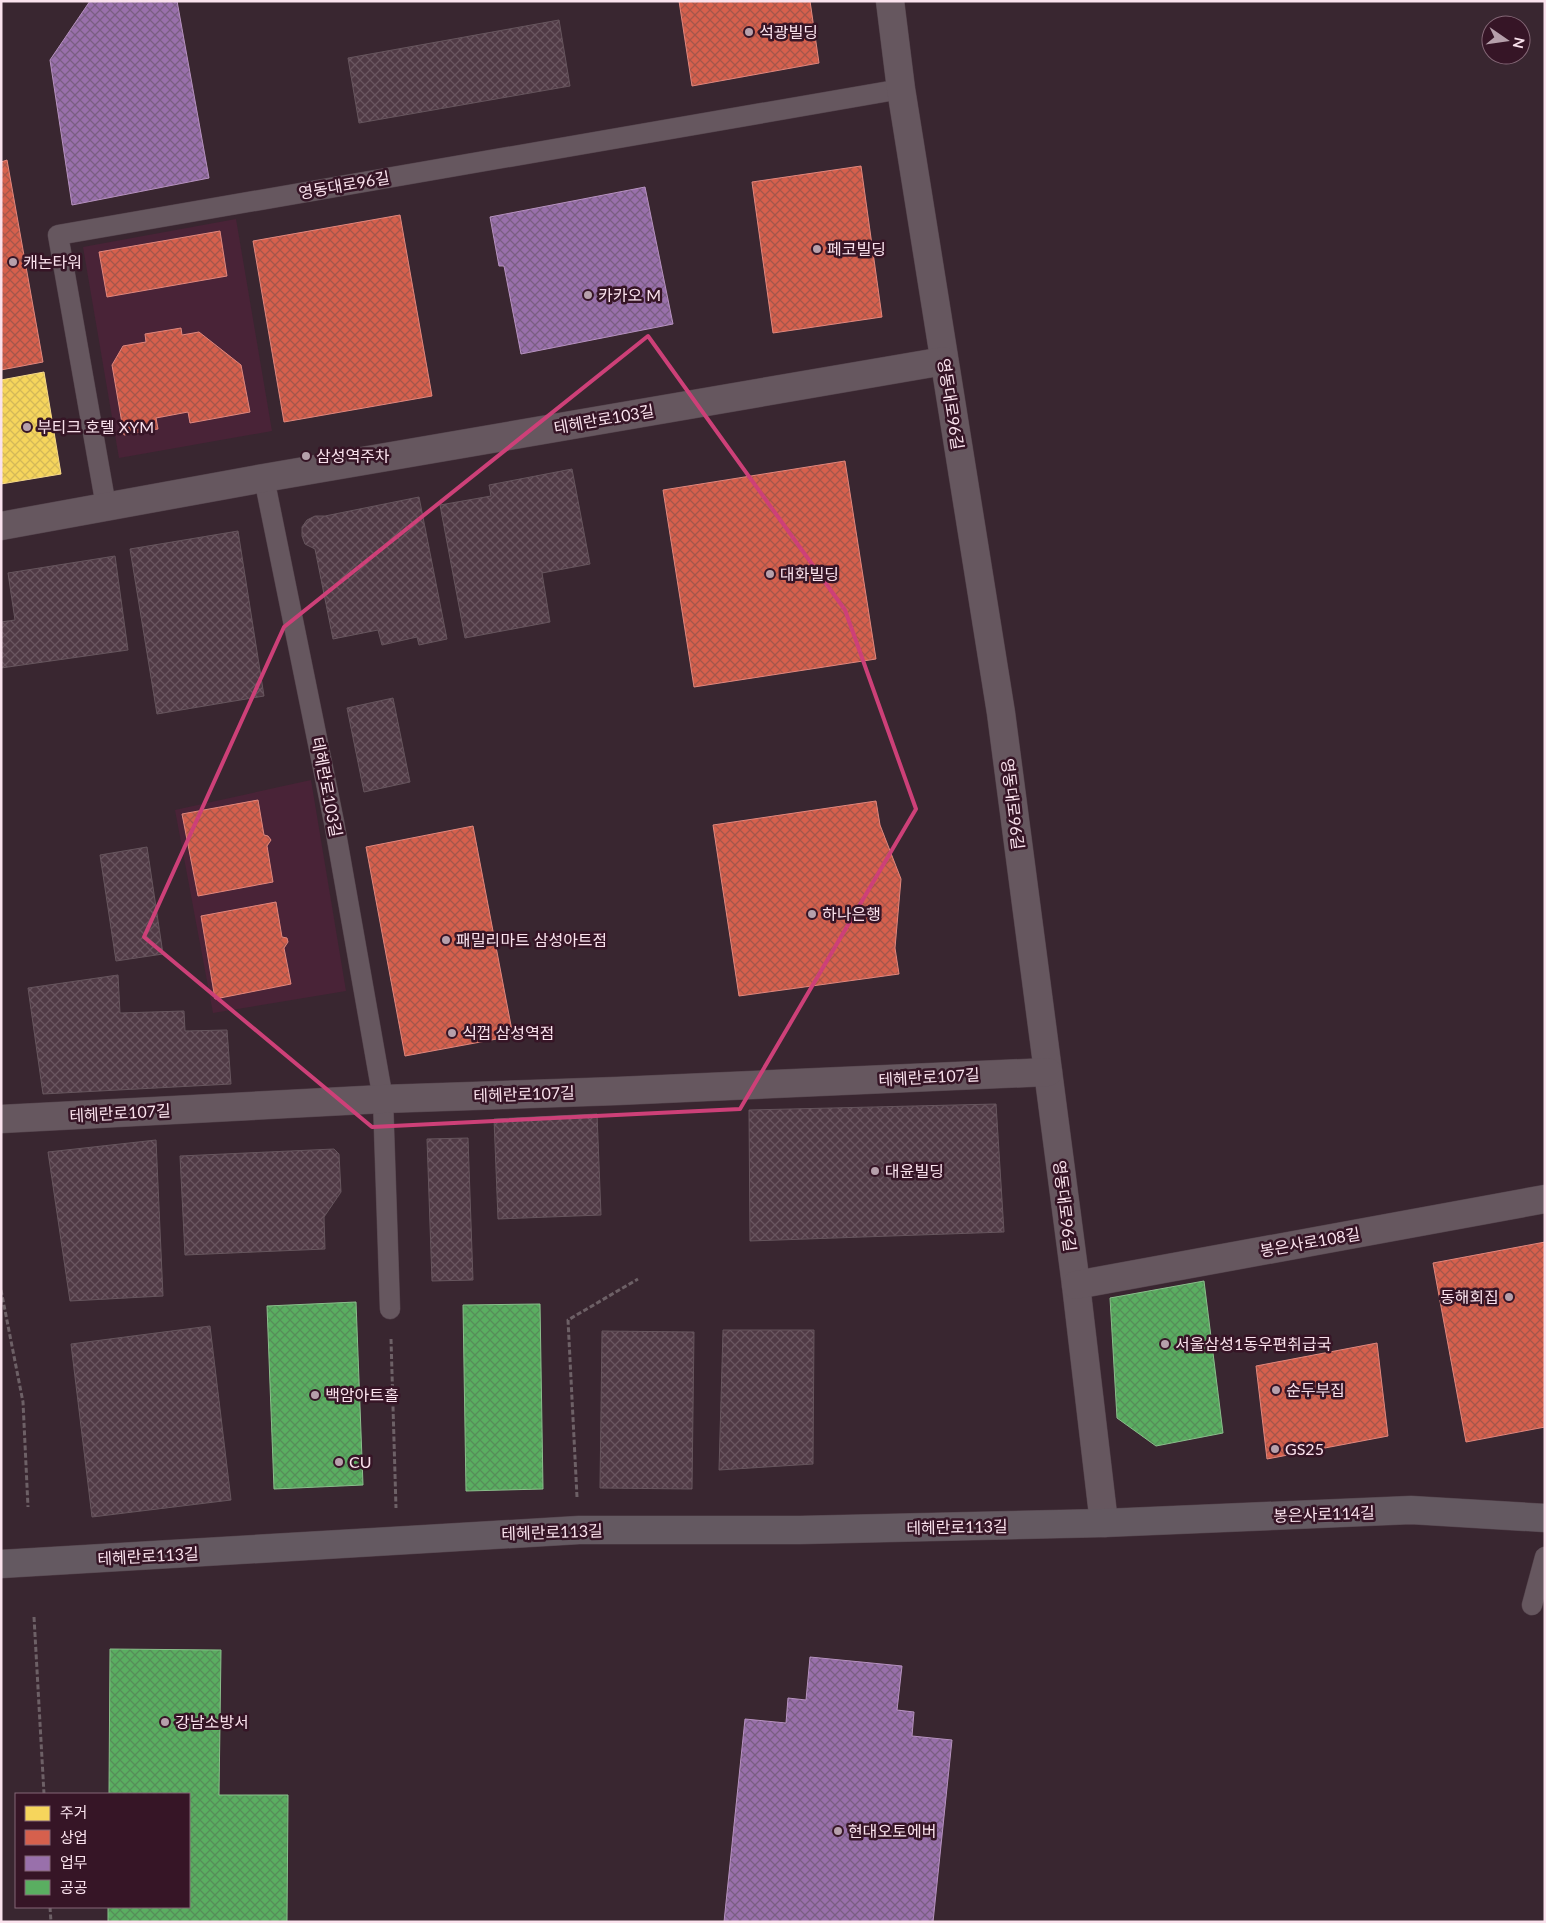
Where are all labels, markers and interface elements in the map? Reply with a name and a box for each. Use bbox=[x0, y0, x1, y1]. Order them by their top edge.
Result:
north arrow bbox=[1481, 15, 1531, 65]
place label: 석광빌딩 bbox=[759, 22, 818, 41]
marker: 석광빌딩 bbox=[743, 26, 755, 38]
text: N bbox=[1510, 36, 1529, 50]
street label: 영동대로96길 bbox=[297, 167, 391, 202]
place label: 페코빌딩 bbox=[827, 239, 886, 258]
marker: 페코빌딩 bbox=[811, 243, 823, 255]
place label: 캐논타워 bbox=[23, 252, 82, 271]
marker: 캐논타워 bbox=[7, 256, 19, 268]
place label: 카카오 M bbox=[598, 285, 661, 304]
marker: 카카오 M bbox=[582, 289, 594, 301]
street label: 영동대로96길 bbox=[935, 357, 968, 451]
street label: 테헤란로103길 bbox=[552, 400, 656, 437]
place label: 부티크 호텔 XYM bbox=[37, 417, 154, 436]
marker: 부티크 호텔 XYM bbox=[21, 421, 33, 433]
place label: 삼성역주차 bbox=[316, 446, 390, 465]
marker: 삼성역주차 bbox=[300, 450, 312, 462]
place label: 대화빌딩 bbox=[780, 564, 839, 583]
marker: 대화빌딩 bbox=[764, 568, 776, 580]
street label: 테헤란로103길 bbox=[308, 735, 346, 839]
street label: 영동대로96길 bbox=[998, 757, 1029, 851]
place label: 하나은행 bbox=[822, 904, 881, 923]
marker: 하나은행 bbox=[806, 908, 818, 920]
place label: 패밀리마트 삼성아트점 bbox=[456, 930, 607, 949]
marker: 패밀리마트 삼성아트점 bbox=[440, 934, 452, 946]
place label: 식껍 삼성역점 bbox=[462, 1023, 554, 1042]
marker: 식껍 삼성역점 bbox=[446, 1027, 458, 1039]
street label: 테헤란로107길 bbox=[878, 1064, 980, 1089]
street label: 테헤란로107길 bbox=[473, 1082, 575, 1105]
street label: 테헤란로107길 bbox=[69, 1100, 171, 1125]
street label: 영동대로96길 bbox=[1050, 1159, 1081, 1253]
place label: 대윤빌딩 bbox=[885, 1161, 944, 1180]
marker: 대윤빌딩 bbox=[869, 1165, 881, 1177]
street label: 봉은사로108길 bbox=[1258, 1223, 1362, 1260]
place label: 동해회집 bbox=[1440, 1287, 1499, 1306]
marker: 동해회집 bbox=[1503, 1291, 1515, 1303]
place label: 서울삼성1동우편취급국 bbox=[1175, 1334, 1331, 1353]
marker: 서울삼성1동우편취급국 bbox=[1159, 1338, 1171, 1350]
place label: 순두부집 bbox=[1286, 1380, 1345, 1399]
marker: 순두부집 bbox=[1270, 1384, 1282, 1396]
place label: 백암아트홀 bbox=[325, 1385, 399, 1404]
marker: 백암아트홀 bbox=[309, 1389, 321, 1401]
place label: GS25 bbox=[1285, 1439, 1324, 1458]
marker: GS25 bbox=[1269, 1443, 1281, 1455]
place label: CU bbox=[349, 1452, 371, 1471]
marker: CU bbox=[333, 1456, 345, 1468]
street label: 봉은사로114길 bbox=[1273, 1502, 1375, 1525]
street label: 테헤란로113길 bbox=[906, 1516, 1008, 1537]
street label: 테헤란로113길 bbox=[501, 1520, 603, 1543]
street label: 테헤란로113길 bbox=[97, 1543, 199, 1568]
place label: 강남소방서 bbox=[175, 1712, 249, 1731]
marker: 강남소방서 bbox=[159, 1716, 171, 1728]
legend bbox=[15, 1793, 190, 1908]
text: 주거 bbox=[60, 1803, 88, 1821]
place label: 현대오토에버 bbox=[848, 1821, 936, 1840]
marker: 현대오토에버 bbox=[832, 1825, 844, 1837]
text: 상업 bbox=[60, 1828, 88, 1846]
text: 업무 bbox=[60, 1853, 88, 1871]
text: 공공 bbox=[60, 1878, 88, 1896]

